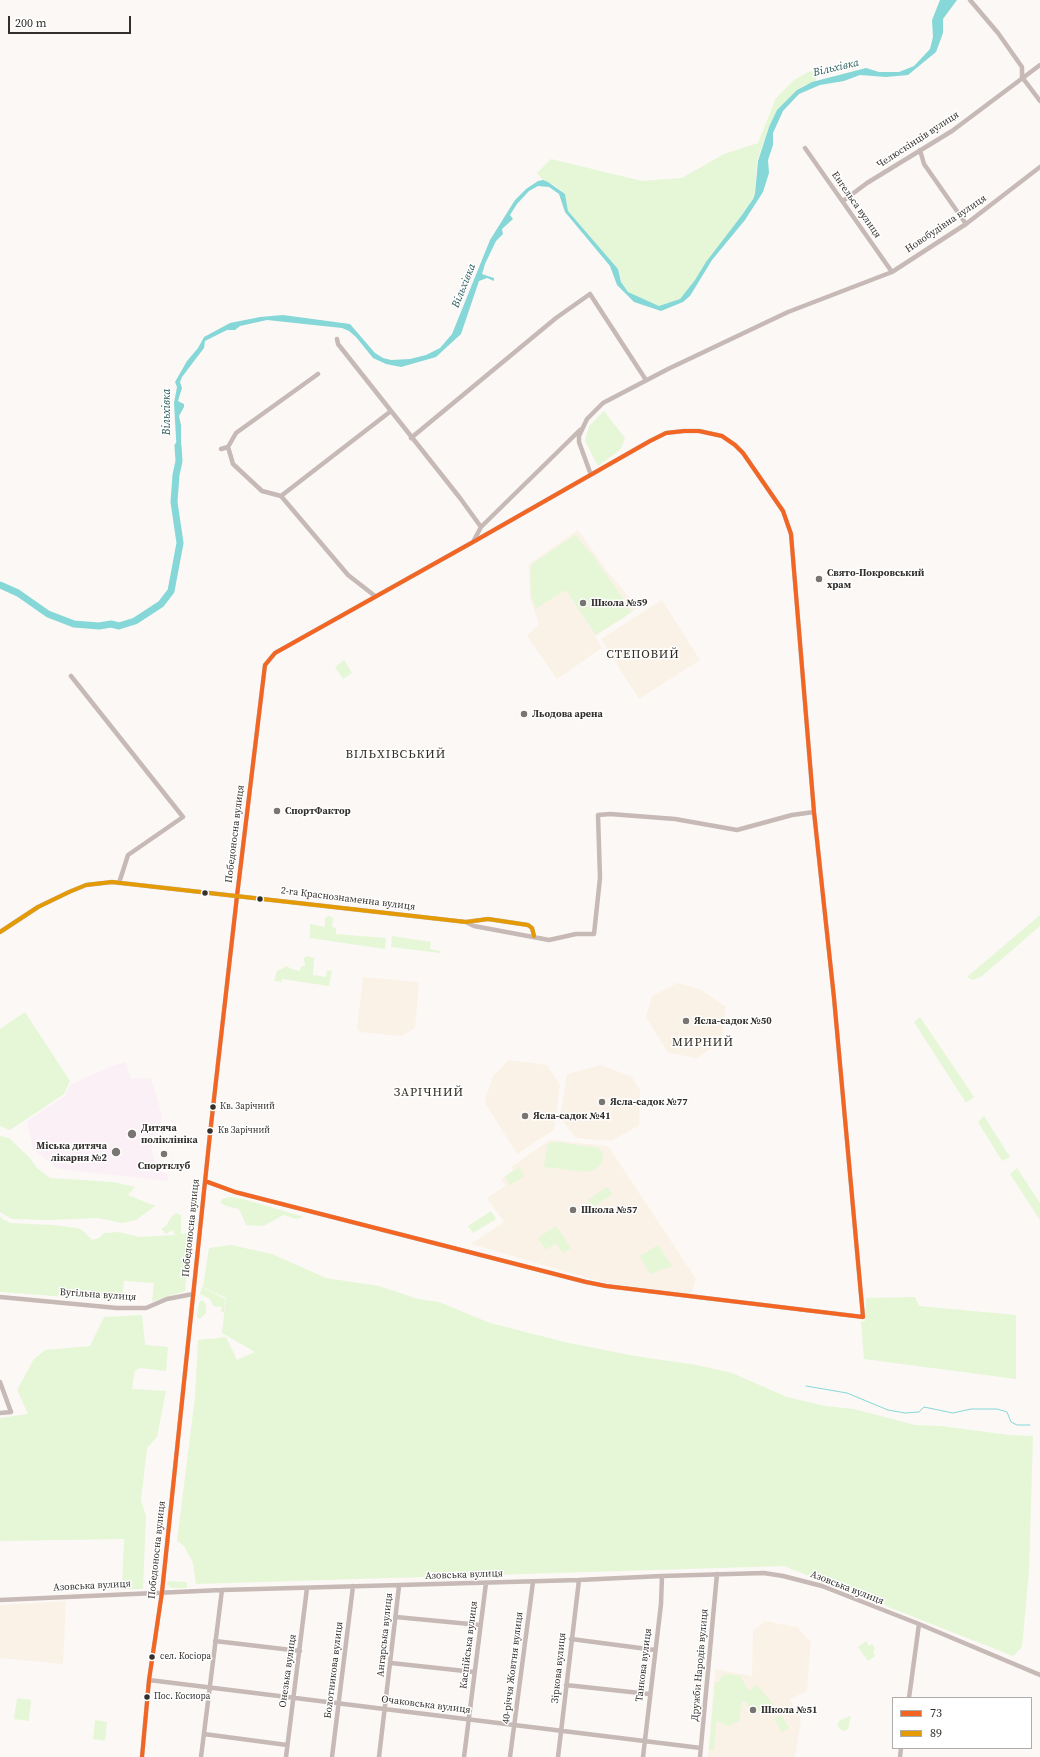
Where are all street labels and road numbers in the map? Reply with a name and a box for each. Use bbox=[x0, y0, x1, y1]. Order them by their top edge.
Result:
street label: Челюскінців вулиця bbox=[875, 109, 961, 171]
street label: Енгельса вулиця bbox=[829, 169, 883, 241]
street label: Новобудівна вулиця bbox=[903, 192, 989, 256]
street label: Победоносна вулиця bbox=[223, 784, 247, 884]
street label: 2-га Краснознаменна вулиця bbox=[280, 885, 416, 913]
street label: Победоносна вулиця bbox=[180, 1178, 202, 1278]
street label: Вугільна вулиця bbox=[59, 1286, 137, 1304]
street label: Победоносна вулиця bbox=[146, 1500, 168, 1600]
street label: Азовська вулиця bbox=[425, 1568, 503, 1582]
street label: Азовська вулиця bbox=[808, 1568, 886, 1608]
street label: Азовська вулиця bbox=[53, 1578, 131, 1594]
street label: Ангарська вулиця bbox=[375, 1592, 395, 1678]
street label: Каспійська вулиця bbox=[458, 1600, 480, 1690]
street label: Дружби Народів вулиця bbox=[689, 1608, 711, 1722]
street label: 40-річчя Жовтня вулиця bbox=[500, 1611, 526, 1725]
street label: Болотникова вулиця bbox=[322, 1621, 346, 1719]
street label: Танкова вулиця bbox=[634, 1628, 654, 1702]
street label: Зіркова вулиця bbox=[549, 1632, 569, 1704]
street label: Онезька вулиця bbox=[277, 1633, 299, 1709]
street label: Очаковська вулиця bbox=[381, 1694, 471, 1716]

